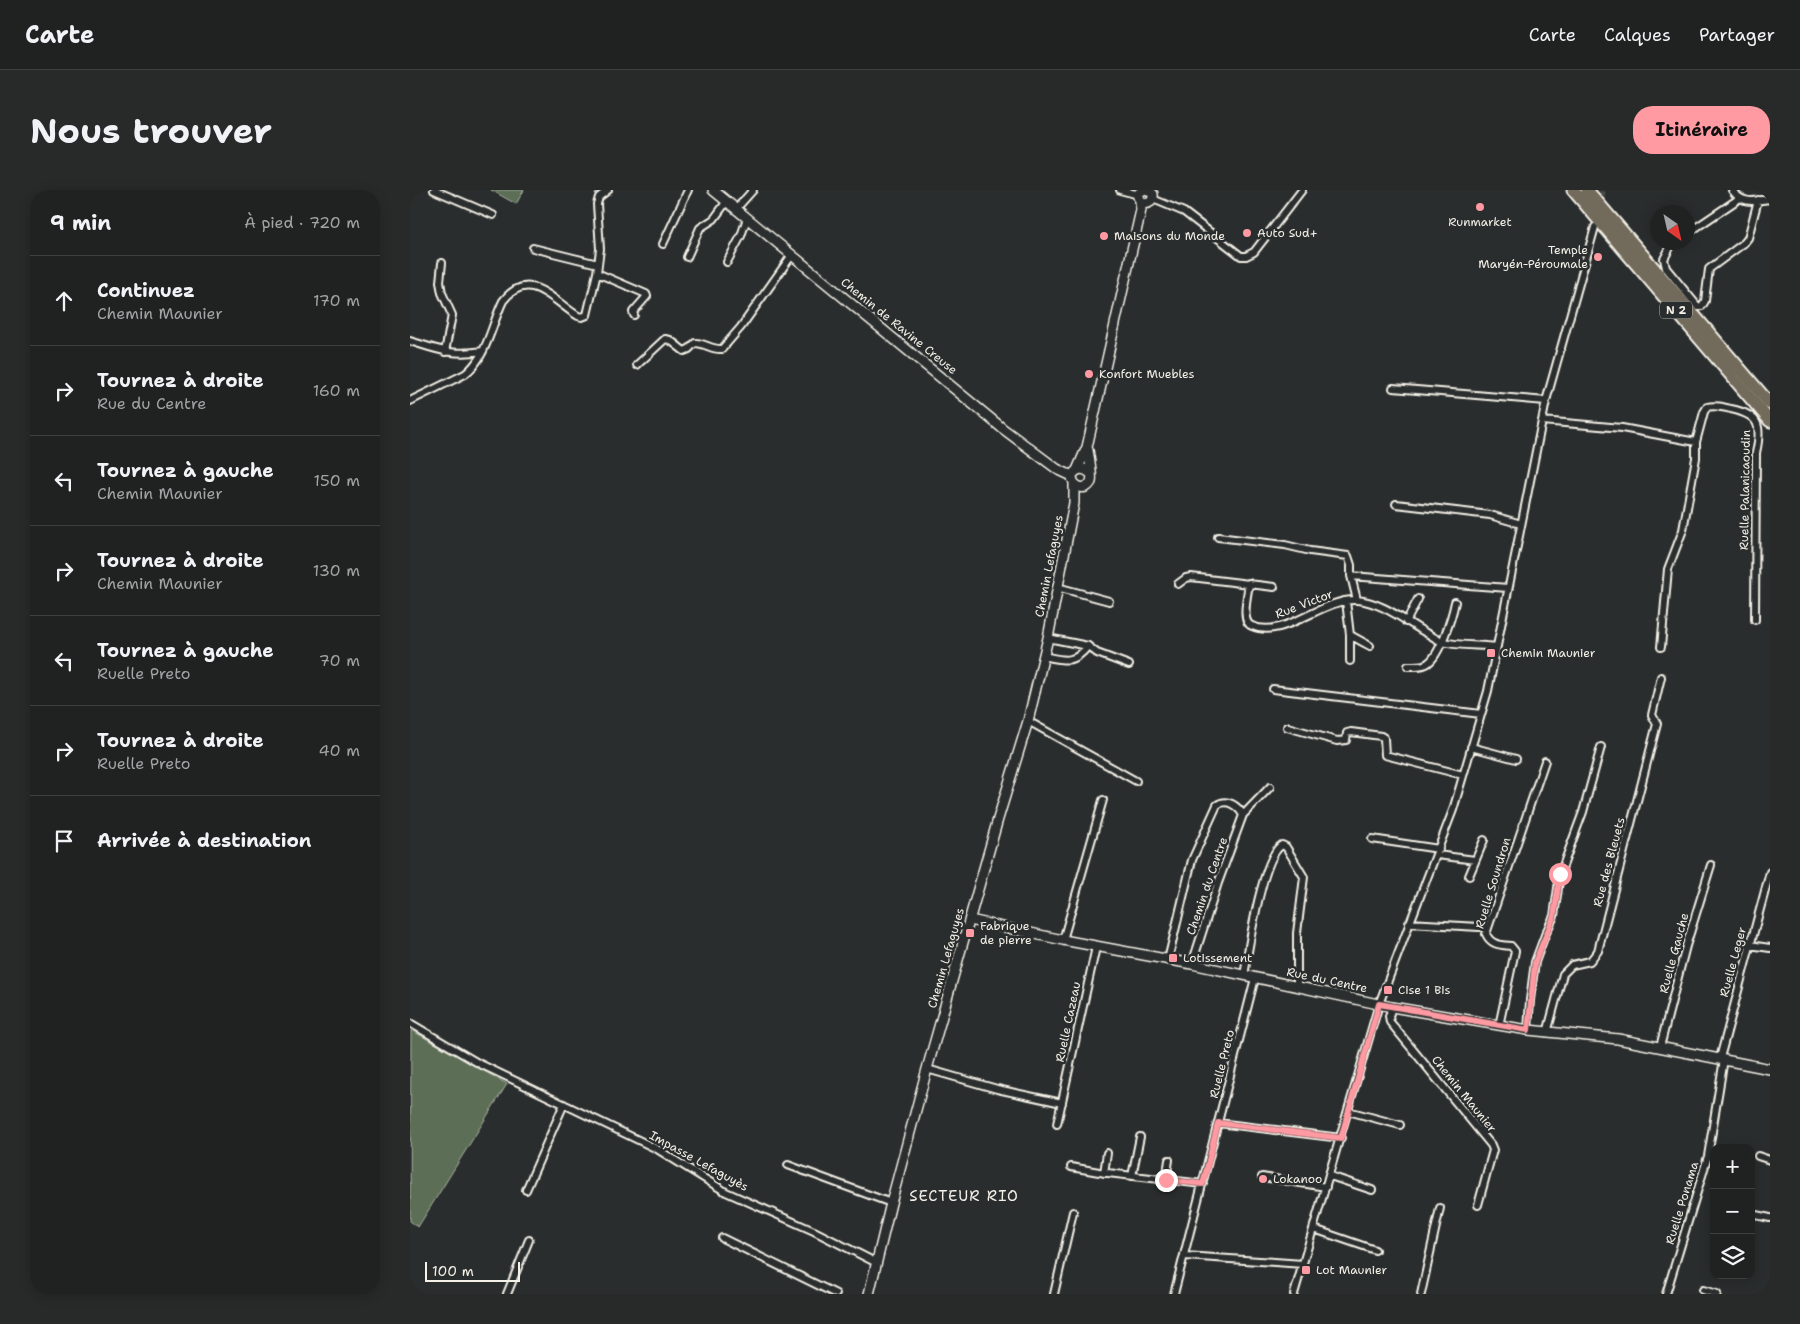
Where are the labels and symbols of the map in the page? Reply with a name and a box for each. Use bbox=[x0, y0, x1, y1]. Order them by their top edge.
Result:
marker: Runmarket bbox=[1474, 201, 1486, 213]
north arrow bbox=[1650, 205, 1695, 250]
place label: Runmarket bbox=[1448, 214, 1512, 230]
place label: Auto Sud+ bbox=[1257, 225, 1318, 241]
marker: Auto Sud+ bbox=[1241, 227, 1253, 239]
place label: Maisons du Monde bbox=[1114, 228, 1225, 244]
marker: Maisons du Monde bbox=[1098, 230, 1110, 242]
place label: Temple Maryén-Péroumale bbox=[1478, 242, 1588, 272]
marker: Temple Maryén-Péroumale bbox=[1592, 251, 1604, 263]
street label: Chemin de Ravine Creuse bbox=[838, 274, 961, 378]
road number: N 2 bbox=[1660, 302, 1692, 318]
place label: Konfort Muebles bbox=[1099, 366, 1195, 382]
marker: Konfort Muebles bbox=[1083, 368, 1095, 380]
street label: Ruelle Palanicaoudin bbox=[1736, 430, 1754, 550]
street label: Chemin Lefaguyes bbox=[1031, 514, 1067, 618]
street label: Rue Victor bbox=[1273, 586, 1335, 622]
place label: Chemin Maunier bbox=[1501, 645, 1596, 661]
marker: Chemin Maunier bbox=[1485, 647, 1497, 659]
street label: Rue des Bleuets bbox=[1589, 815, 1629, 909]
street label: Chemin du Centre bbox=[1183, 835, 1231, 937]
street label: Ruelle Soundron bbox=[1472, 835, 1514, 931]
route start bbox=[1549, 863, 1572, 886]
street label: Chemin Lefaguyes bbox=[924, 906, 968, 1010]
street label: Ruelle Gauche bbox=[1656, 911, 1692, 995]
place label: Fabrique de pierre bbox=[980, 918, 1032, 948]
street label: Ruelle Leger bbox=[1716, 925, 1750, 999]
marker: Fabrique de pierre bbox=[964, 927, 976, 939]
place label: Lotissement bbox=[1183, 950, 1252, 966]
marker: Lotissement bbox=[1167, 952, 1179, 964]
street label: Rue du Centre bbox=[1285, 964, 1369, 996]
street label: Ruelle Cazeau bbox=[1052, 980, 1084, 1064]
place label: Cise 1 Bis bbox=[1398, 982, 1450, 998]
marker: Cise 1 Bis bbox=[1382, 984, 1394, 996]
street label: Ruelle Preto bbox=[1206, 1028, 1238, 1100]
street label: Chemin Maunier bbox=[1428, 1052, 1500, 1136]
street label: Impasse Lefaguyès bbox=[647, 1127, 751, 1195]
street label: Ruelle Ponama bbox=[1662, 1159, 1702, 1246]
route end bbox=[1155, 1169, 1178, 1192]
place label: Lokanoo bbox=[1273, 1171, 1322, 1187]
marker: Lokanoo bbox=[1257, 1173, 1269, 1185]
district label: SECTEUR RIO bbox=[909, 1186, 1019, 1206]
scale bar bbox=[425, 1259, 520, 1282]
place label: Lot Maunier bbox=[1316, 1262, 1387, 1278]
marker: Lot Maunier bbox=[1300, 1264, 1312, 1276]

